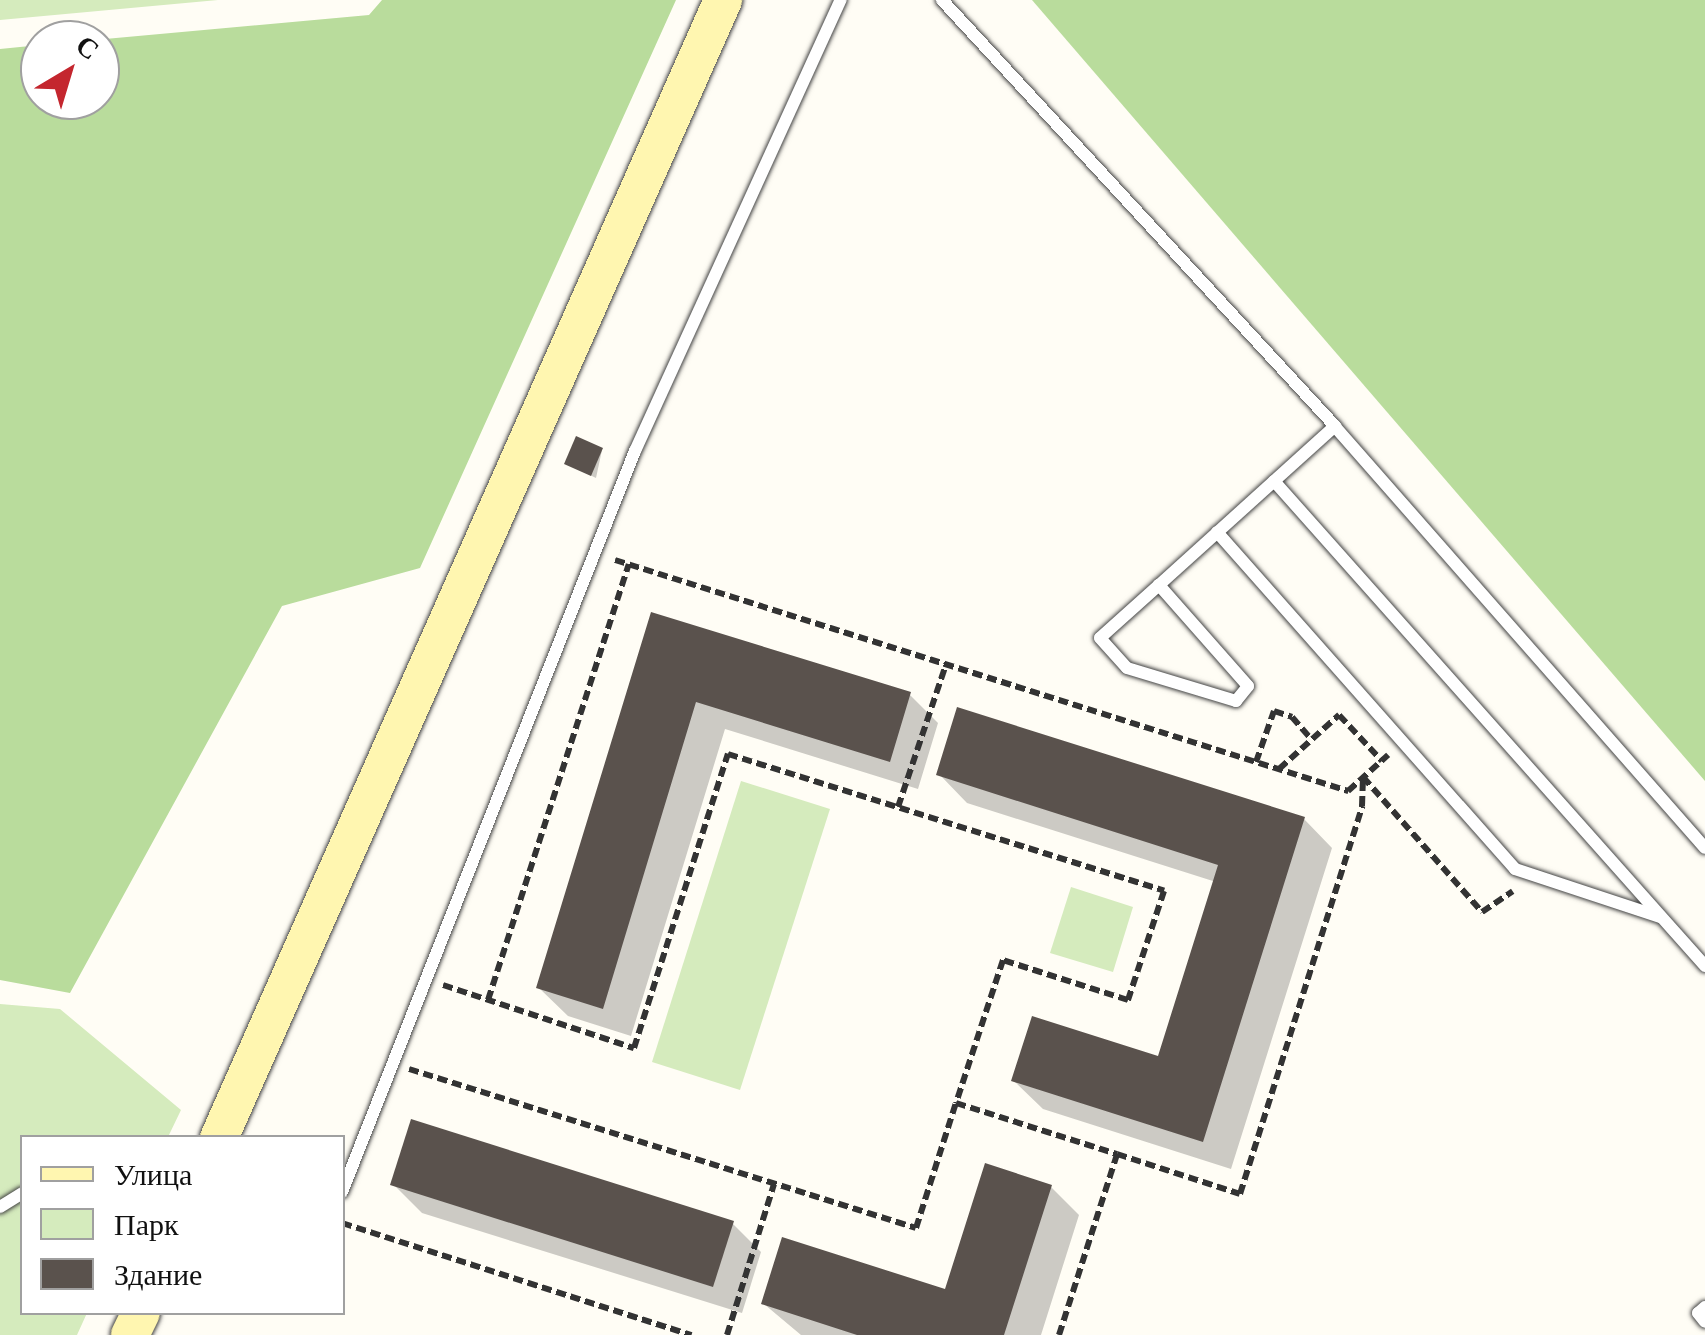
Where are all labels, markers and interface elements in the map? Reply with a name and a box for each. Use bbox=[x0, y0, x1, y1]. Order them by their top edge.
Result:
north arrow bbox=[20, 20, 120, 120]
text: С bbox=[69, 28, 106, 68]
legend bbox=[20, 1135, 345, 1315]
text: Улица bbox=[114, 1156, 192, 1193]
text: Парк bbox=[114, 1206, 179, 1243]
text: Здание bbox=[114, 1256, 202, 1293]

